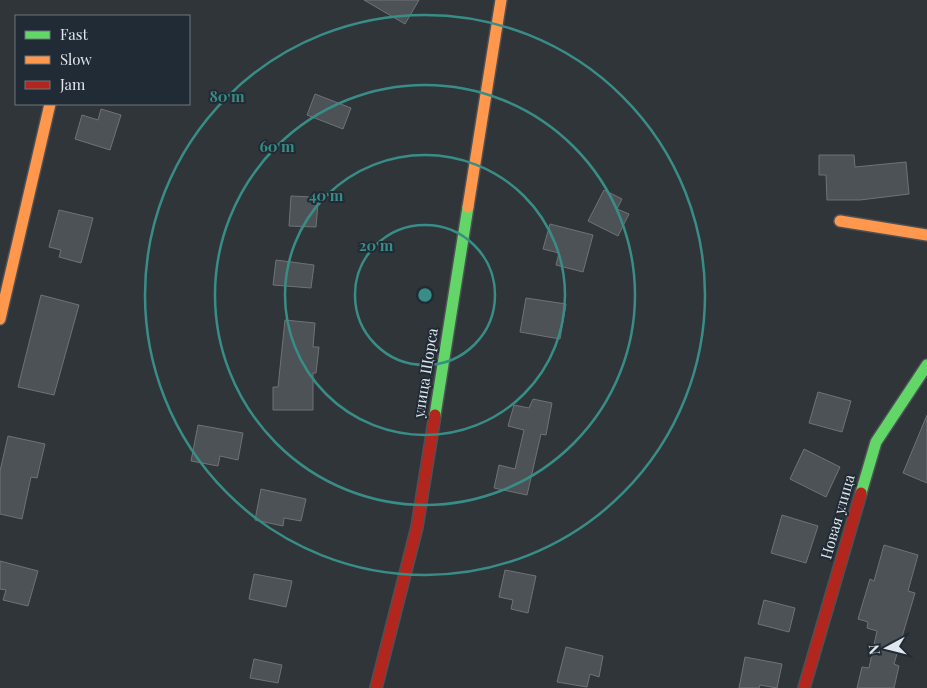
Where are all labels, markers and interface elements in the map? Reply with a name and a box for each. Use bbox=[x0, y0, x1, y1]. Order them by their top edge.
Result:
legend bbox=[15, 15, 190, 105]
text: Fast bbox=[60, 24, 89, 44]
text: Slow bbox=[60, 49, 92, 69]
text: Jam bbox=[59, 74, 86, 94]
text: 80 m bbox=[209, 86, 245, 106]
text: 60 m bbox=[259, 136, 295, 156]
text: 40 m bbox=[309, 185, 344, 205]
text: 20 m bbox=[359, 235, 394, 255]
centre of rings bbox=[416, 286, 434, 304]
street label: улица Щорса bbox=[408, 326, 442, 420]
street label: Новая улица bbox=[815, 472, 859, 561]
north arrow bbox=[862, 623, 912, 673]
text: N bbox=[864, 643, 884, 656]

